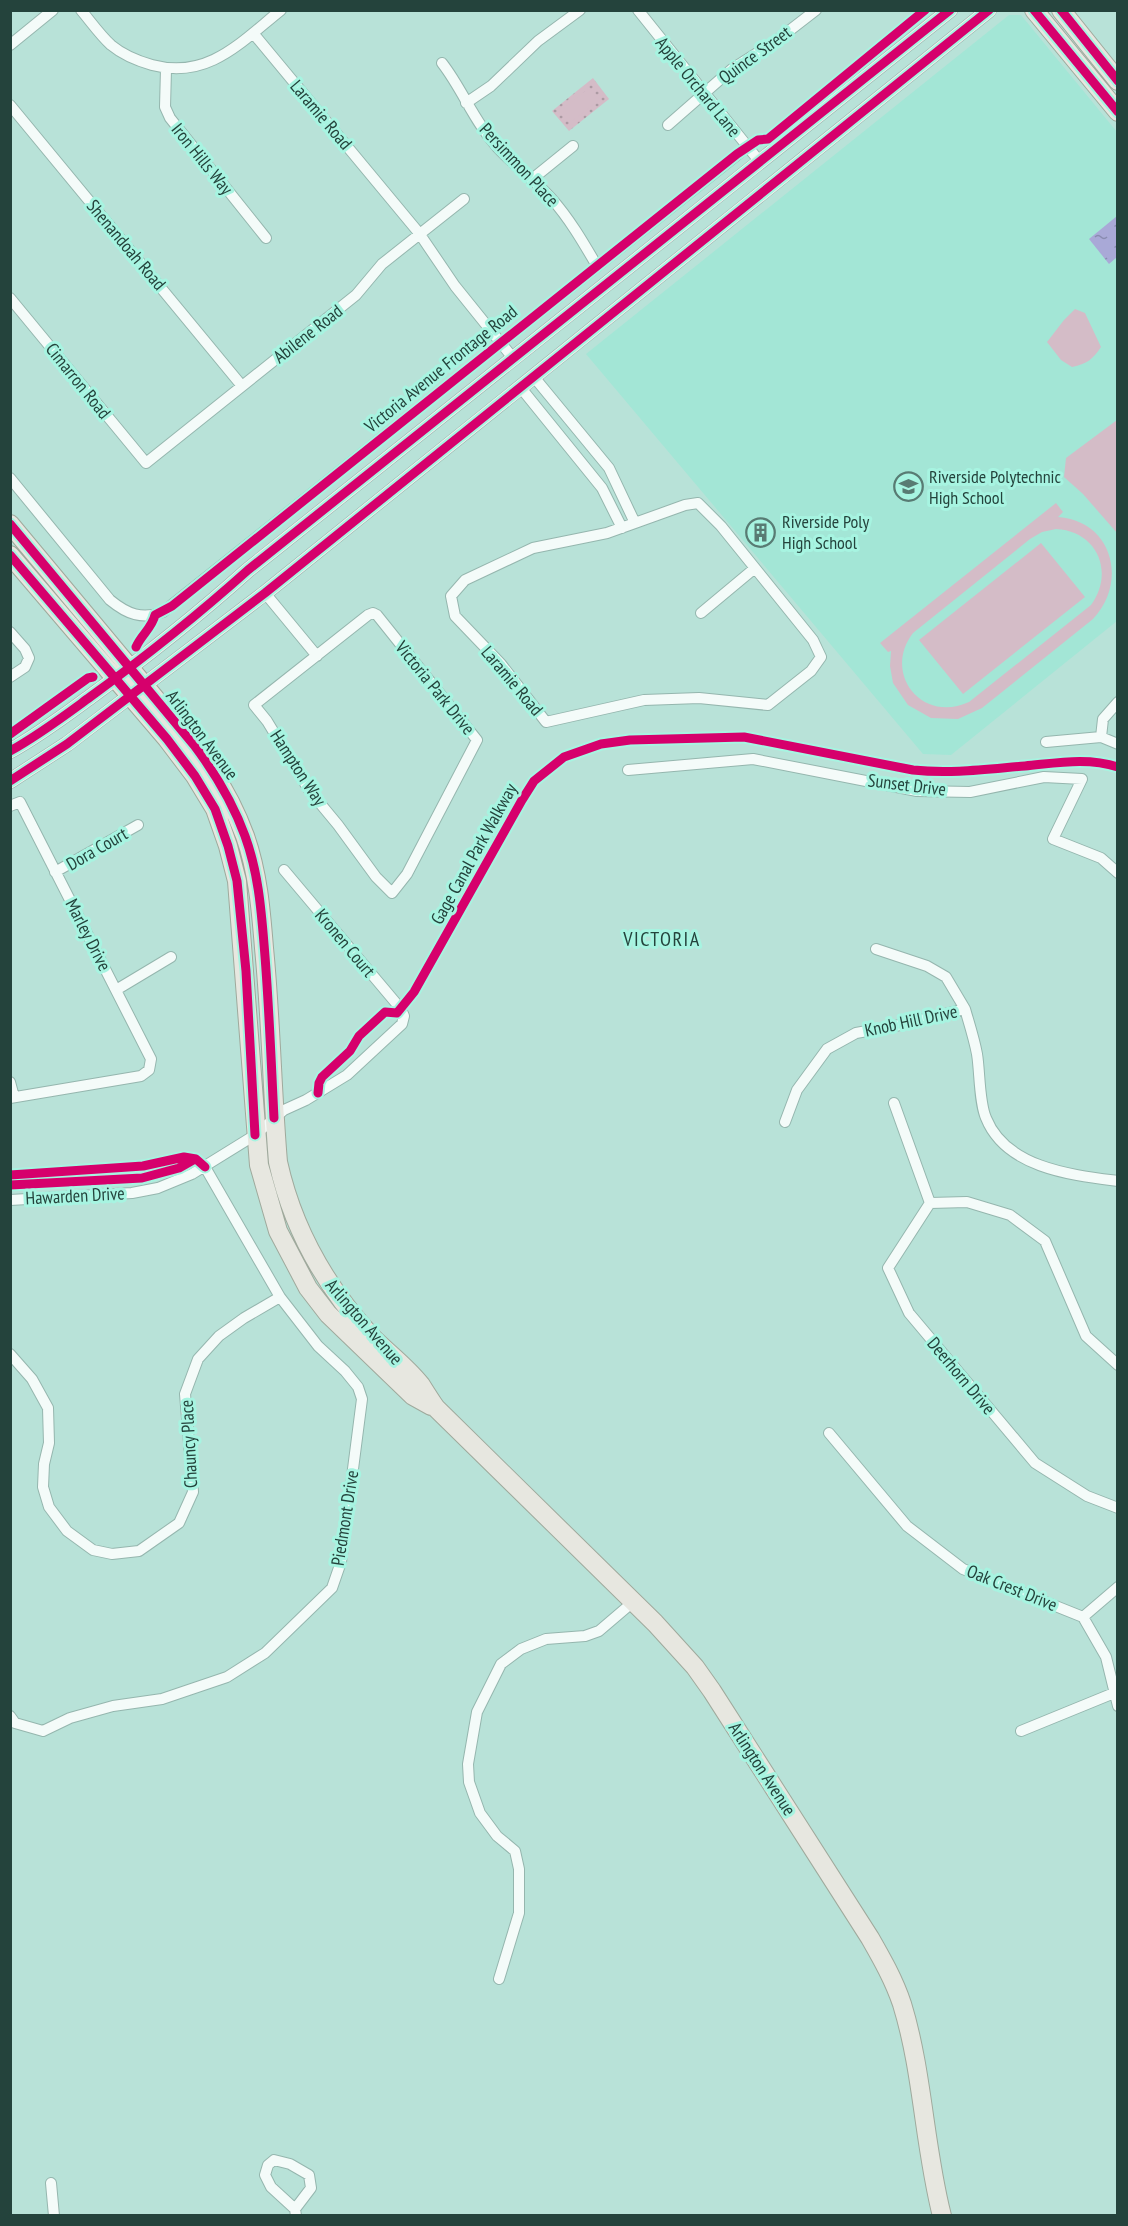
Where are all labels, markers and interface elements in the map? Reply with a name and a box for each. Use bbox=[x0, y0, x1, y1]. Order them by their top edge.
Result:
street label: Quince Street bbox=[714, 21, 796, 89]
street label: Apple Orchard Lane bbox=[651, 32, 746, 141]
street label: Laramie Road bbox=[286, 75, 357, 154]
street label: Iron Hills Way bbox=[167, 118, 238, 199]
street label: Persimmon Place bbox=[475, 118, 564, 211]
street label: Shenandoah Road bbox=[82, 195, 171, 295]
street label: Abilene Road bbox=[268, 299, 347, 368]
street label: Victoria Avenue Frontage Road bbox=[359, 300, 522, 438]
street label: Cimarron Road bbox=[41, 338, 116, 423]
place label: Riverside Polytechnic High School bbox=[929, 465, 1061, 509]
school or university icon: Riverside Polytechnic High School bbox=[892, 471, 924, 503]
place label: Riverside Poly High School bbox=[782, 510, 869, 554]
building icon: Riverside Poly High School bbox=[745, 516, 777, 548]
street label: Victoria Park Drive bbox=[390, 635, 480, 739]
street label: Laramie Road bbox=[477, 641, 548, 720]
street label: Arlington Avenue bbox=[161, 685, 244, 784]
street label: Hampton Way bbox=[265, 725, 332, 810]
street label: Sunset Drive bbox=[867, 768, 947, 801]
street label: Gage Canal Park Walkway bbox=[425, 779, 522, 928]
street label: Dora Court bbox=[62, 822, 131, 875]
street label: Marley Drive bbox=[61, 895, 116, 975]
street label: Kronen Court bbox=[310, 904, 381, 981]
district label: VICTORIA bbox=[622, 926, 701, 952]
street label: Knob Hill Drive bbox=[862, 999, 959, 1042]
street label: Hawarden Drive bbox=[25, 1181, 125, 1210]
street label: Arlington Avenue bbox=[321, 1274, 408, 1369]
street label: Deerhorn Drive bbox=[922, 1332, 1000, 1419]
street label: Chauncy Place bbox=[175, 1399, 202, 1489]
street label: Piedmont Drive bbox=[326, 1469, 363, 1567]
street label: Oak Crest Drive bbox=[964, 1559, 1061, 1616]
street label: Arlington Avenue bbox=[724, 1718, 801, 1820]

